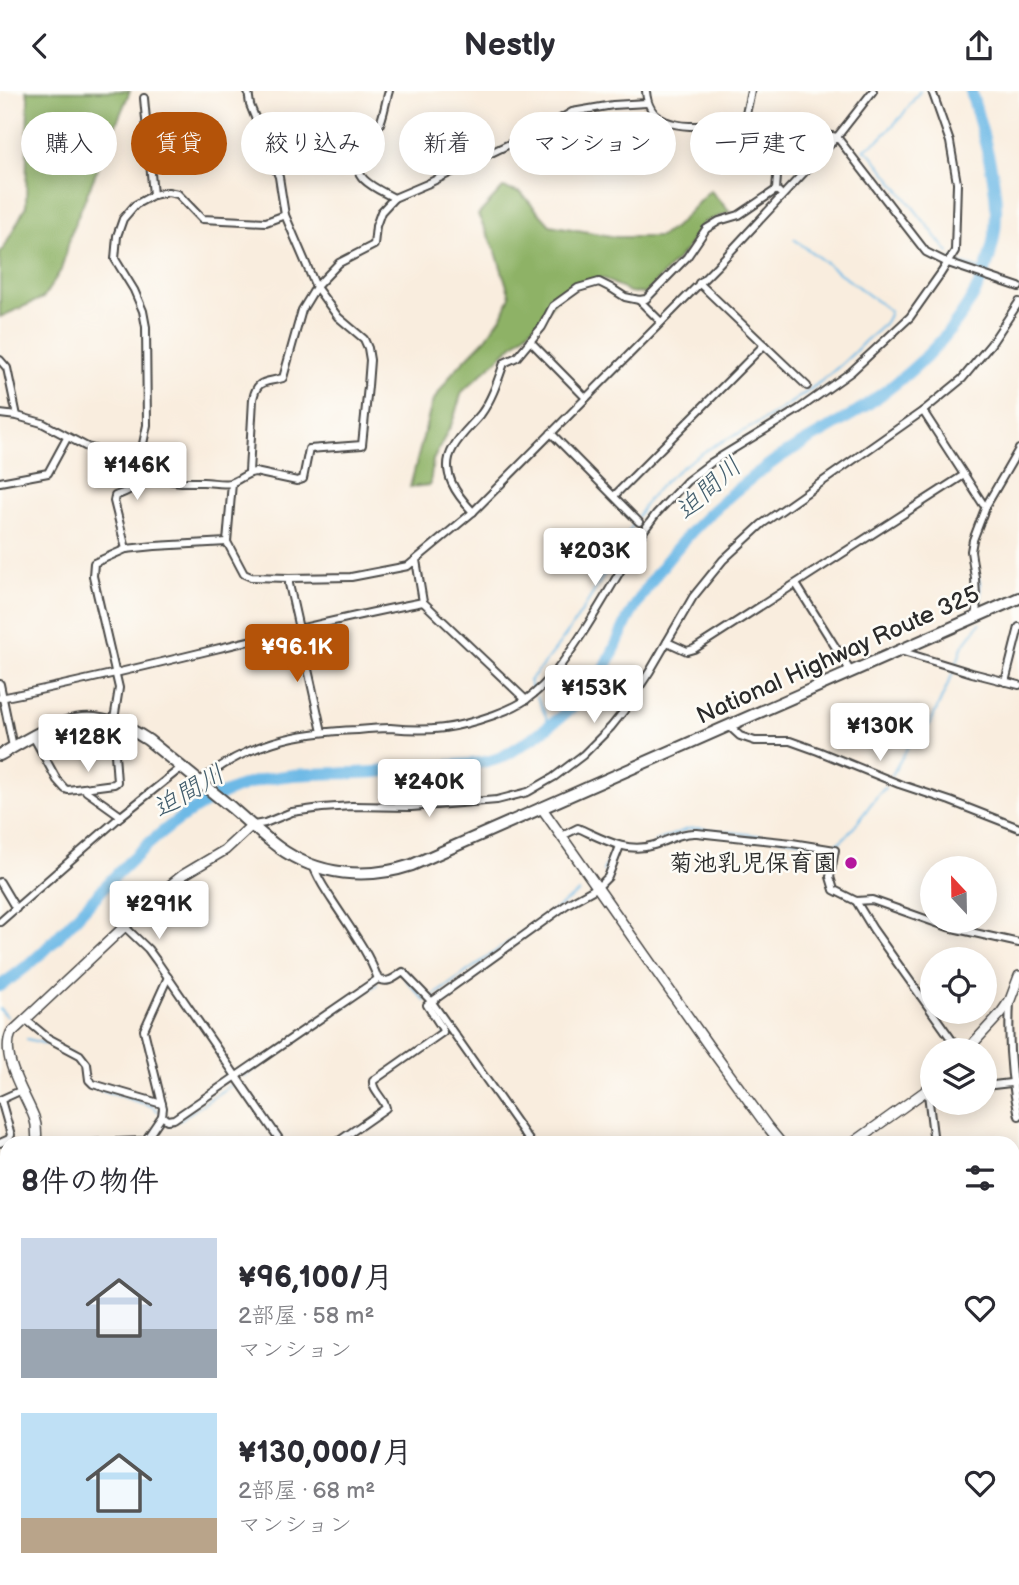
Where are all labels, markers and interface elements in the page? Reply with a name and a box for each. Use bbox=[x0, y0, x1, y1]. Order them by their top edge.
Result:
text: Nestly bbox=[464, 26, 555, 65]
icon: back bbox=[21, 27, 59, 65]
icon: share bbox=[960, 27, 998, 65]
chip: 購入 bbox=[21, 112, 117, 175]
chip: 賃貸 bbox=[131, 112, 227, 175]
chip: 絞り込み bbox=[241, 112, 385, 175]
chip: 新着 bbox=[399, 112, 495, 175]
chip: マンション bbox=[509, 112, 676, 175]
chip: 一戸建て bbox=[690, 112, 834, 175]
pin: ¥146K bbox=[88, 443, 186, 502]
text: ¥146K bbox=[104, 451, 170, 479]
water label: 迫間川 bbox=[670, 451, 748, 527]
pin: ¥203K bbox=[546, 529, 644, 588]
text: ¥203K bbox=[560, 537, 630, 565]
street label: National Highway Route 325 bbox=[692, 579, 984, 731]
pin: ¥96.1K bbox=[240, 625, 354, 684]
text: ¥96.1K bbox=[261, 633, 333, 661]
pin: ¥153K bbox=[545, 665, 643, 725]
text: ¥153K bbox=[561, 674, 627, 702]
pin: ¥130K bbox=[831, 703, 929, 763]
text: ¥130K bbox=[846, 712, 914, 740]
pin: ¥128K bbox=[39, 715, 137, 774]
text: ¥128K bbox=[54, 723, 122, 751]
water label: 迫間川 bbox=[147, 759, 231, 825]
pin: ¥240K bbox=[380, 759, 478, 819]
text: ¥240K bbox=[394, 768, 464, 796]
place label: 菊池乳児保育園 bbox=[669, 849, 837, 878]
marker: 菊池乳児保育園 bbox=[843, 855, 859, 871]
north arrow bbox=[920, 856, 998, 933]
map controls bbox=[920, 856, 997, 1115]
pin: ¥291K bbox=[110, 881, 208, 941]
text: ¥291K bbox=[126, 890, 192, 918]
button: locate bbox=[920, 947, 997, 1024]
button: layers bbox=[920, 1038, 997, 1115]
icon: filters bbox=[961, 1159, 999, 1197]
text: 8件の物件 bbox=[21, 1164, 159, 1200]
text: ¥96,100/月 bbox=[238, 1260, 393, 1296]
icon: home bbox=[77, 1266, 161, 1350]
icon: heart bbox=[961, 1289, 999, 1327]
text: 2部屋 · 58 m² bbox=[238, 1302, 374, 1330]
text: マンション bbox=[238, 1336, 352, 1364]
text: ¥130,000/月 bbox=[238, 1435, 412, 1471]
icon: home bbox=[77, 1441, 161, 1525]
icon: heart bbox=[961, 1464, 999, 1502]
text: 2部屋 · 68 m² bbox=[238, 1477, 375, 1505]
text: マンション bbox=[238, 1511, 352, 1539]

